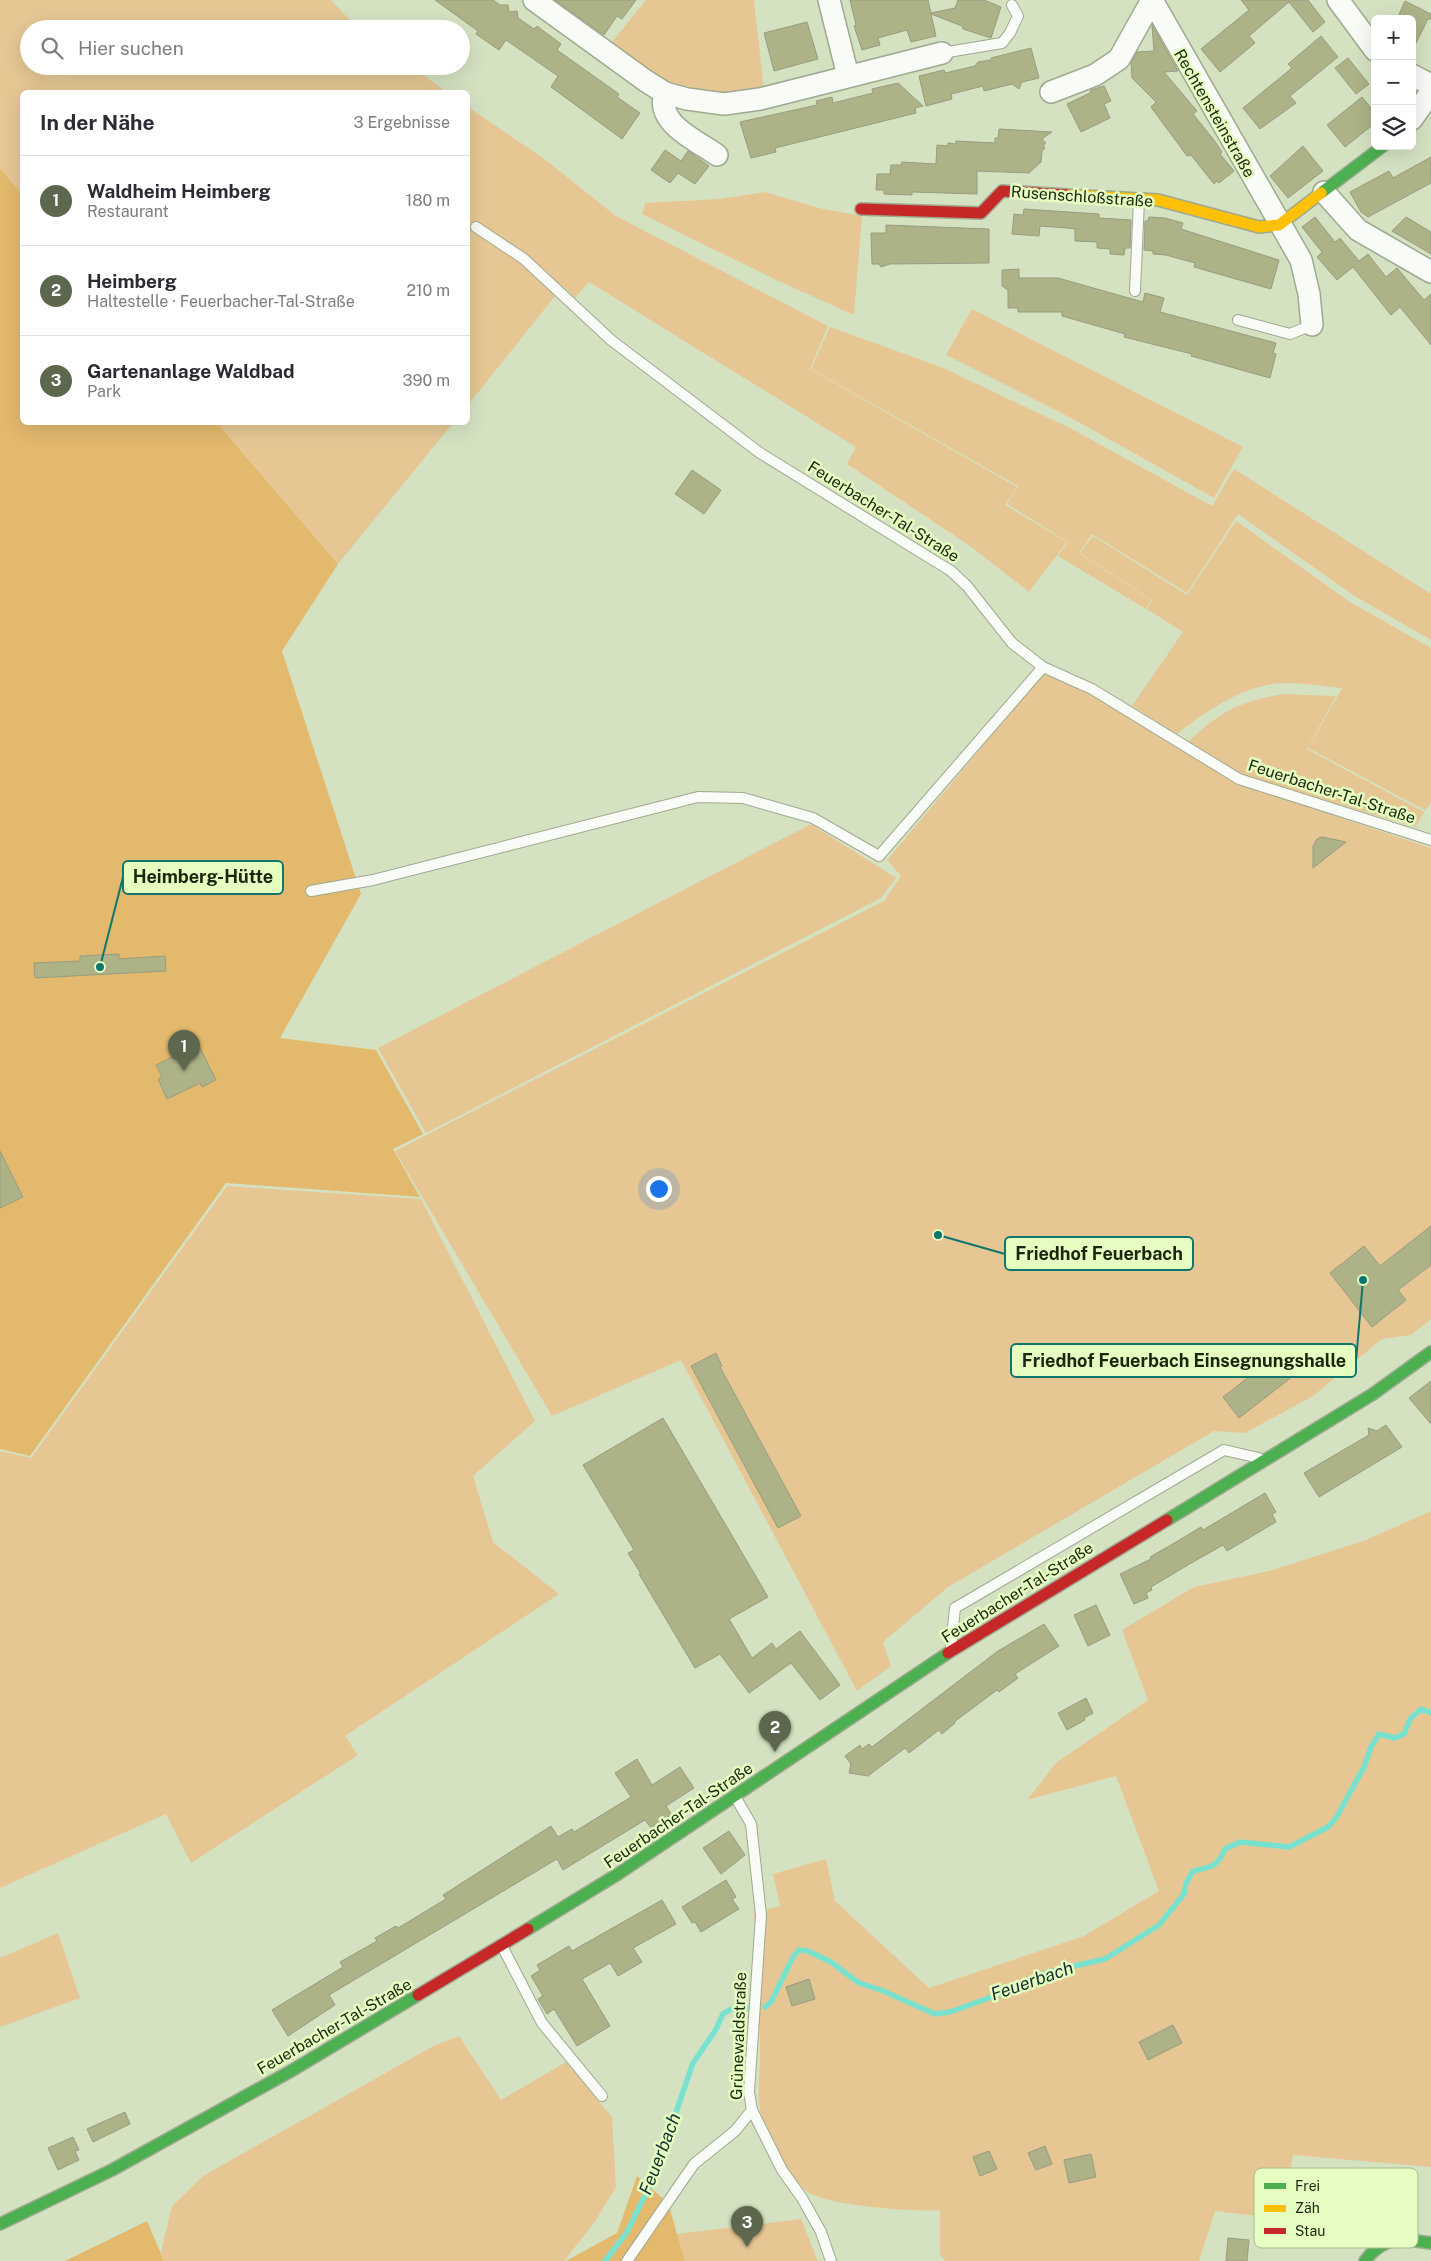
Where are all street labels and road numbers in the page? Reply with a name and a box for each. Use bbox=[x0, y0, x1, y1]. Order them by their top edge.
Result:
street label: Rechtensteinstraße bbox=[1170, 46, 1259, 181]
street label: Rusenschloßstraße bbox=[1010, 182, 1154, 211]
street label: Feuerbacher-Tal-Straße bbox=[804, 457, 963, 566]
street label: Feuerbacher-Tal-Straße bbox=[1246, 755, 1418, 828]
street label: Feuerbacher-Tal-Straße bbox=[938, 1538, 1097, 1647]
street label: Feuerbacher-Tal-Straße bbox=[600, 1759, 756, 1872]
street label: Grünewaldstraße bbox=[727, 1972, 750, 2100]
street label: Feuerbacher-Tal-Straße bbox=[254, 1974, 415, 2078]

